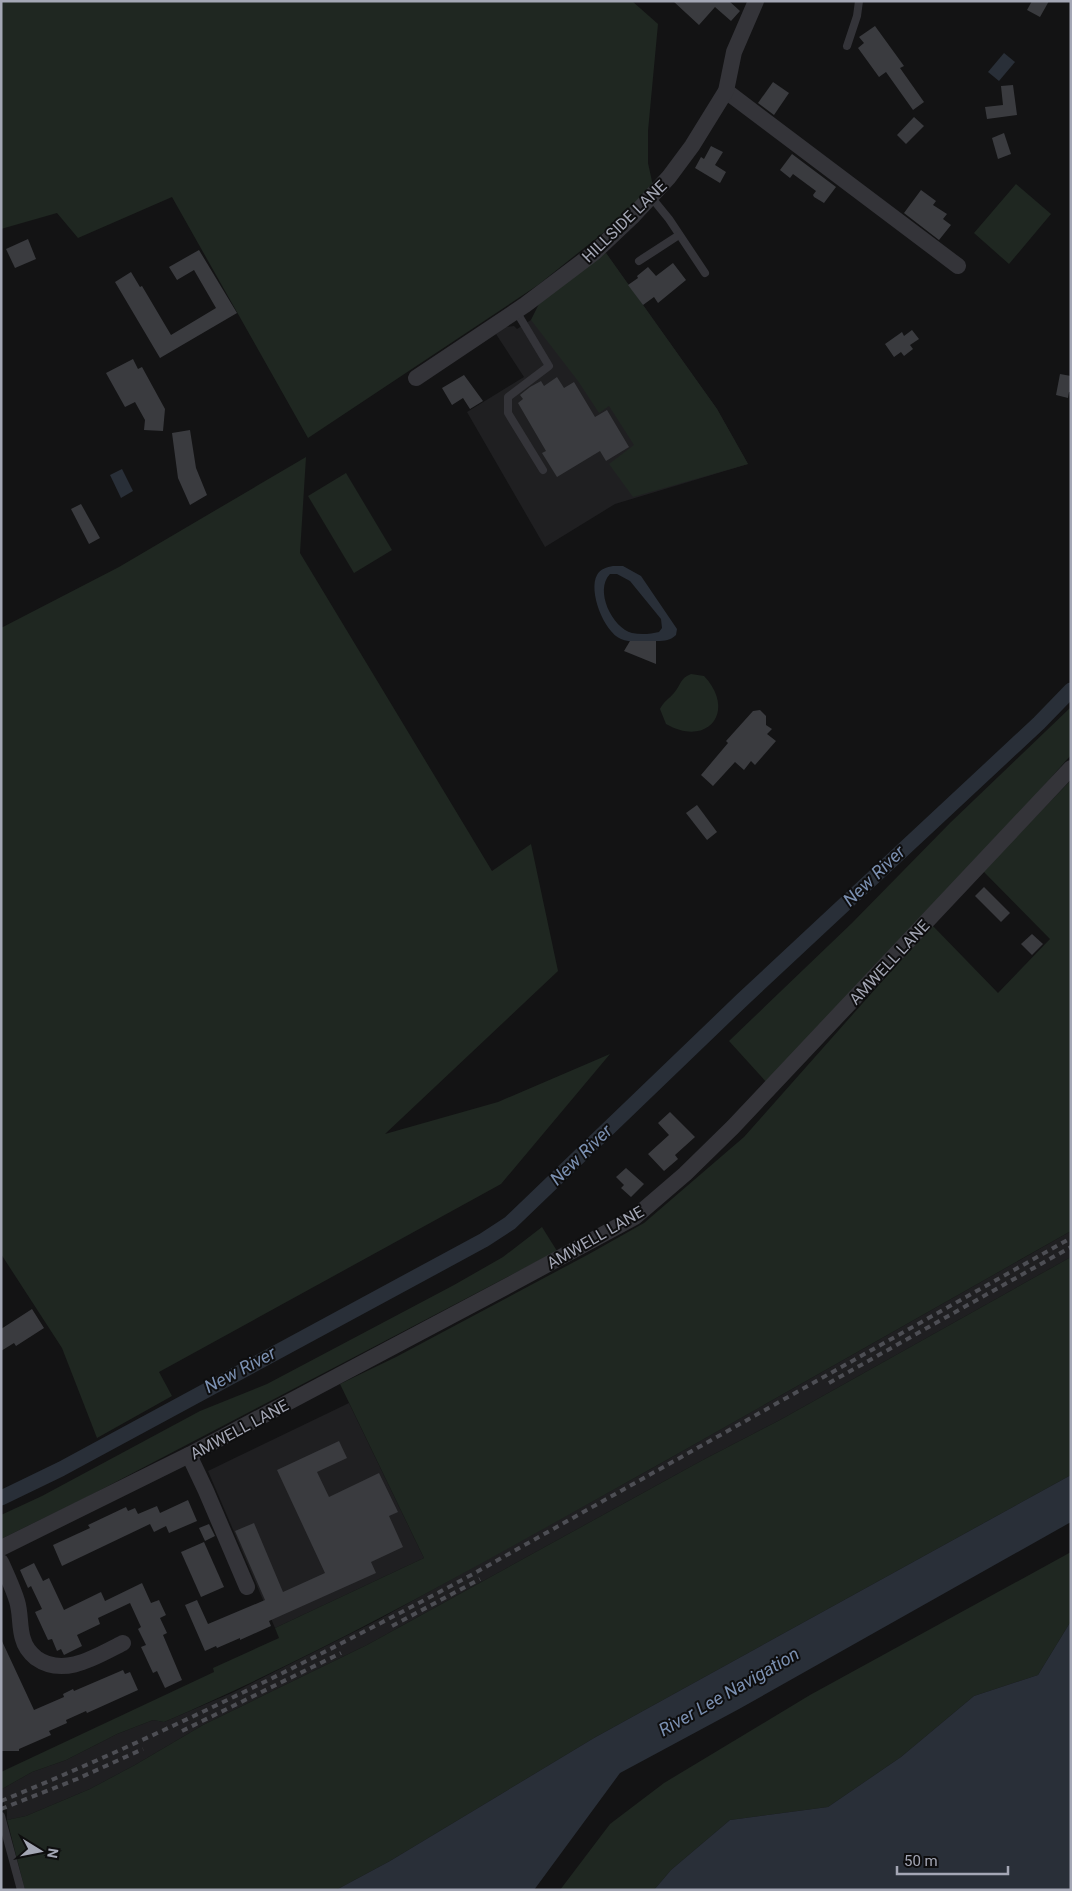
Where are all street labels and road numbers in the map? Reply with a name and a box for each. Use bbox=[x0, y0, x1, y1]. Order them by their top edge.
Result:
street label: HILLSIDE LANE bbox=[578, 176, 671, 266]
street label: AMWELL LANE bbox=[845, 916, 933, 1009]
street label: AMWELL LANE bbox=[543, 1202, 647, 1273]
street label: AMWELL LANE bbox=[187, 1396, 292, 1463]

